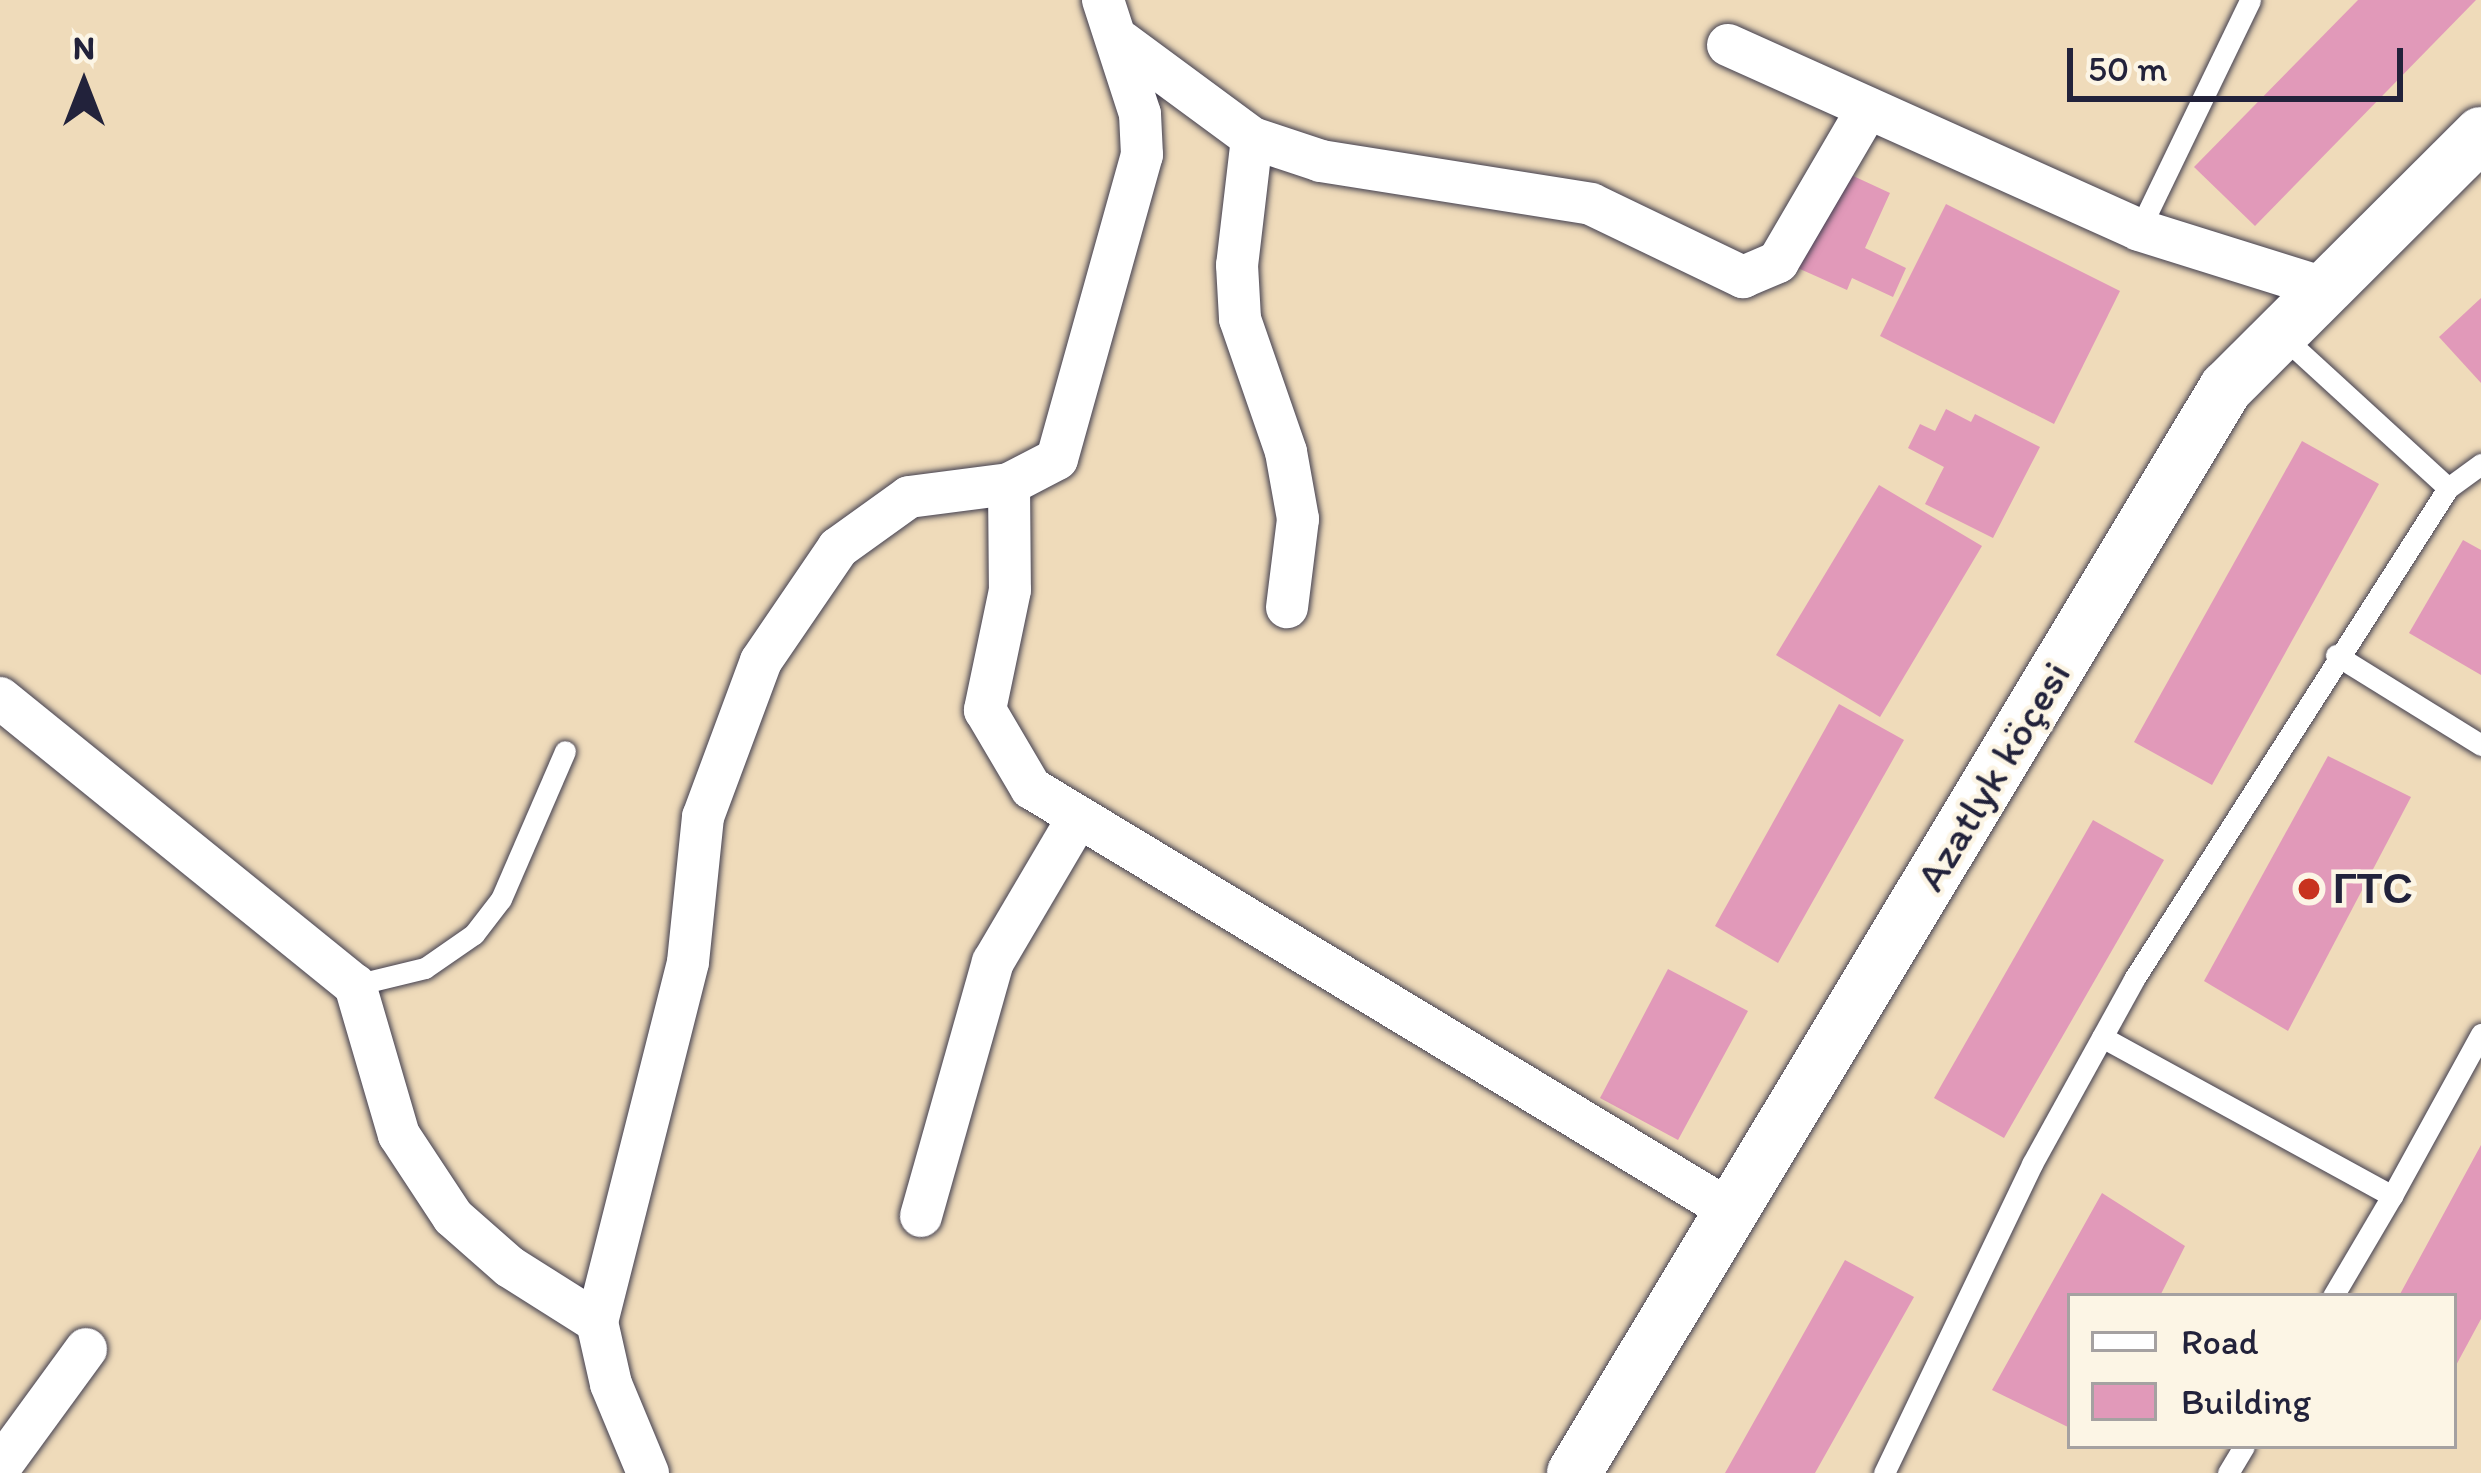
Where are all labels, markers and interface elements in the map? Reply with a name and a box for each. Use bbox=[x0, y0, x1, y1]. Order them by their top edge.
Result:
north arrow bbox=[24, 24, 144, 144]
scale bar bbox=[2073, 24, 2409, 98]
text: N bbox=[73, 28, 95, 67]
text: 50 m bbox=[2088, 47, 2167, 90]
street label: Azatlyk köçesi bbox=[1905, 652, 2081, 900]
place label: ГТС bbox=[2333, 864, 2413, 914]
marker: ГТС bbox=[2296, 876, 2322, 902]
legend bbox=[2067, 1293, 2457, 1449]
text: Road bbox=[2181, 1320, 2259, 1363]
text: Building bbox=[2181, 1380, 2311, 1423]

